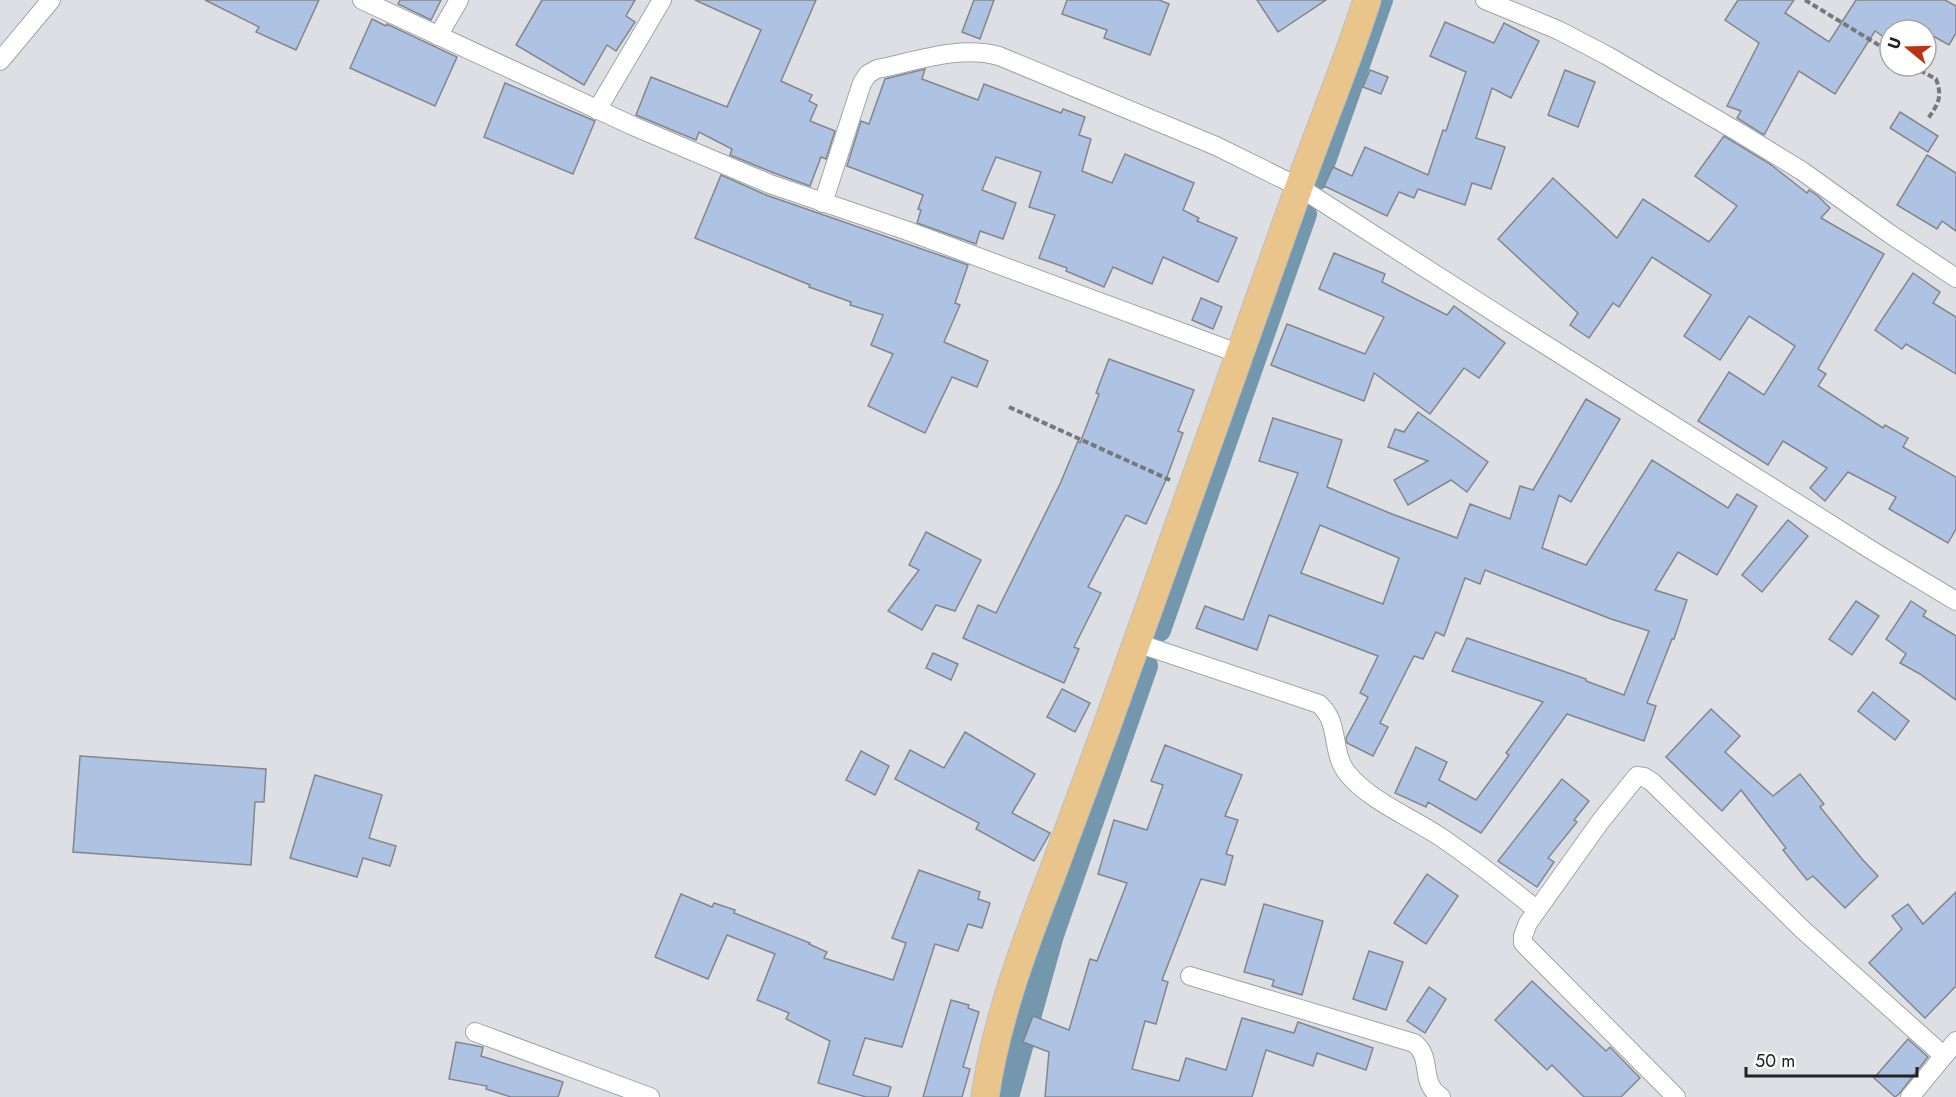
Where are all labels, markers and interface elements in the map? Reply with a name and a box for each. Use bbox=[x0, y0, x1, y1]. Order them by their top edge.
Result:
north arrow bbox=[1878, 18, 1938, 78]
text: U bbox=[1882, 34, 1907, 52]
scale bar bbox=[1746, 1040, 1917, 1078]
text: 50 m bbox=[1755, 1048, 1795, 1074]

